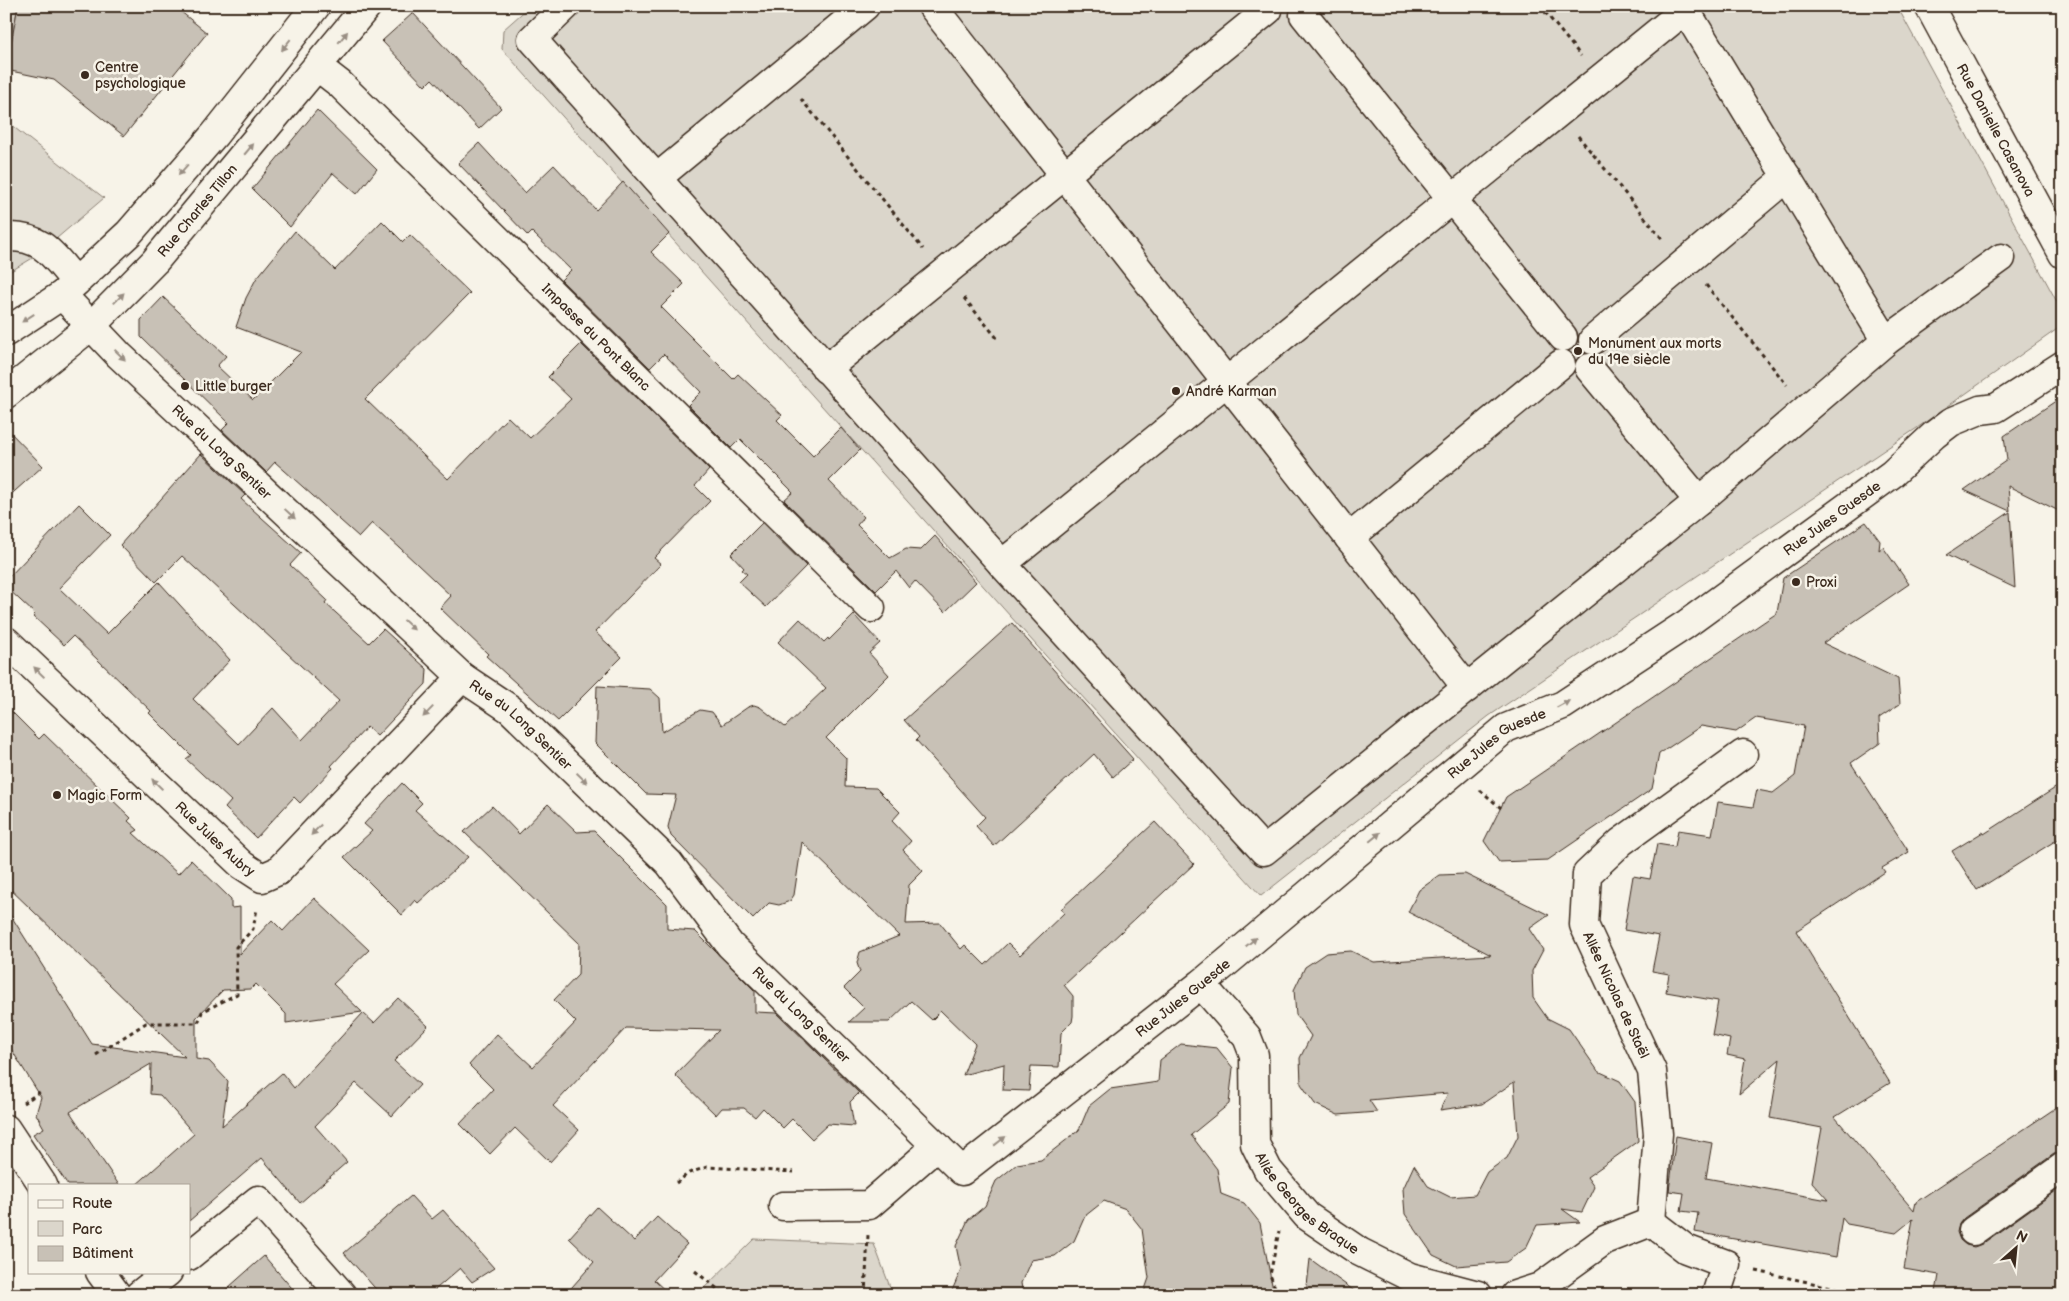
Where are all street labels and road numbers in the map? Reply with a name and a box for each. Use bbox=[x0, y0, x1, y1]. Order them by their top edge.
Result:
street label: Rue Danielle Casanova bbox=[1953, 61, 2039, 200]
street label: Rue Charles Tillon bbox=[154, 160, 241, 260]
street label: Impasse du Pont Blanc bbox=[539, 280, 654, 394]
street label: Rue du Long Sentier bbox=[169, 401, 276, 503]
street label: Rue Jules Guesde bbox=[1780, 477, 1884, 559]
street label: Rue du Long Sentier bbox=[466, 676, 576, 774]
street label: Rue Jules Guesde bbox=[1444, 704, 1548, 782]
street label: Rue Jules Aubry bbox=[172, 798, 259, 880]
street label: Allée Nicolas de Staël bbox=[1579, 929, 1653, 1061]
street label: Rue Jules Guesde bbox=[1132, 955, 1233, 1041]
street label: Rue du Long Sentier bbox=[749, 963, 855, 1067]
street label: Allée Georges Braque bbox=[1252, 1149, 1363, 1258]

